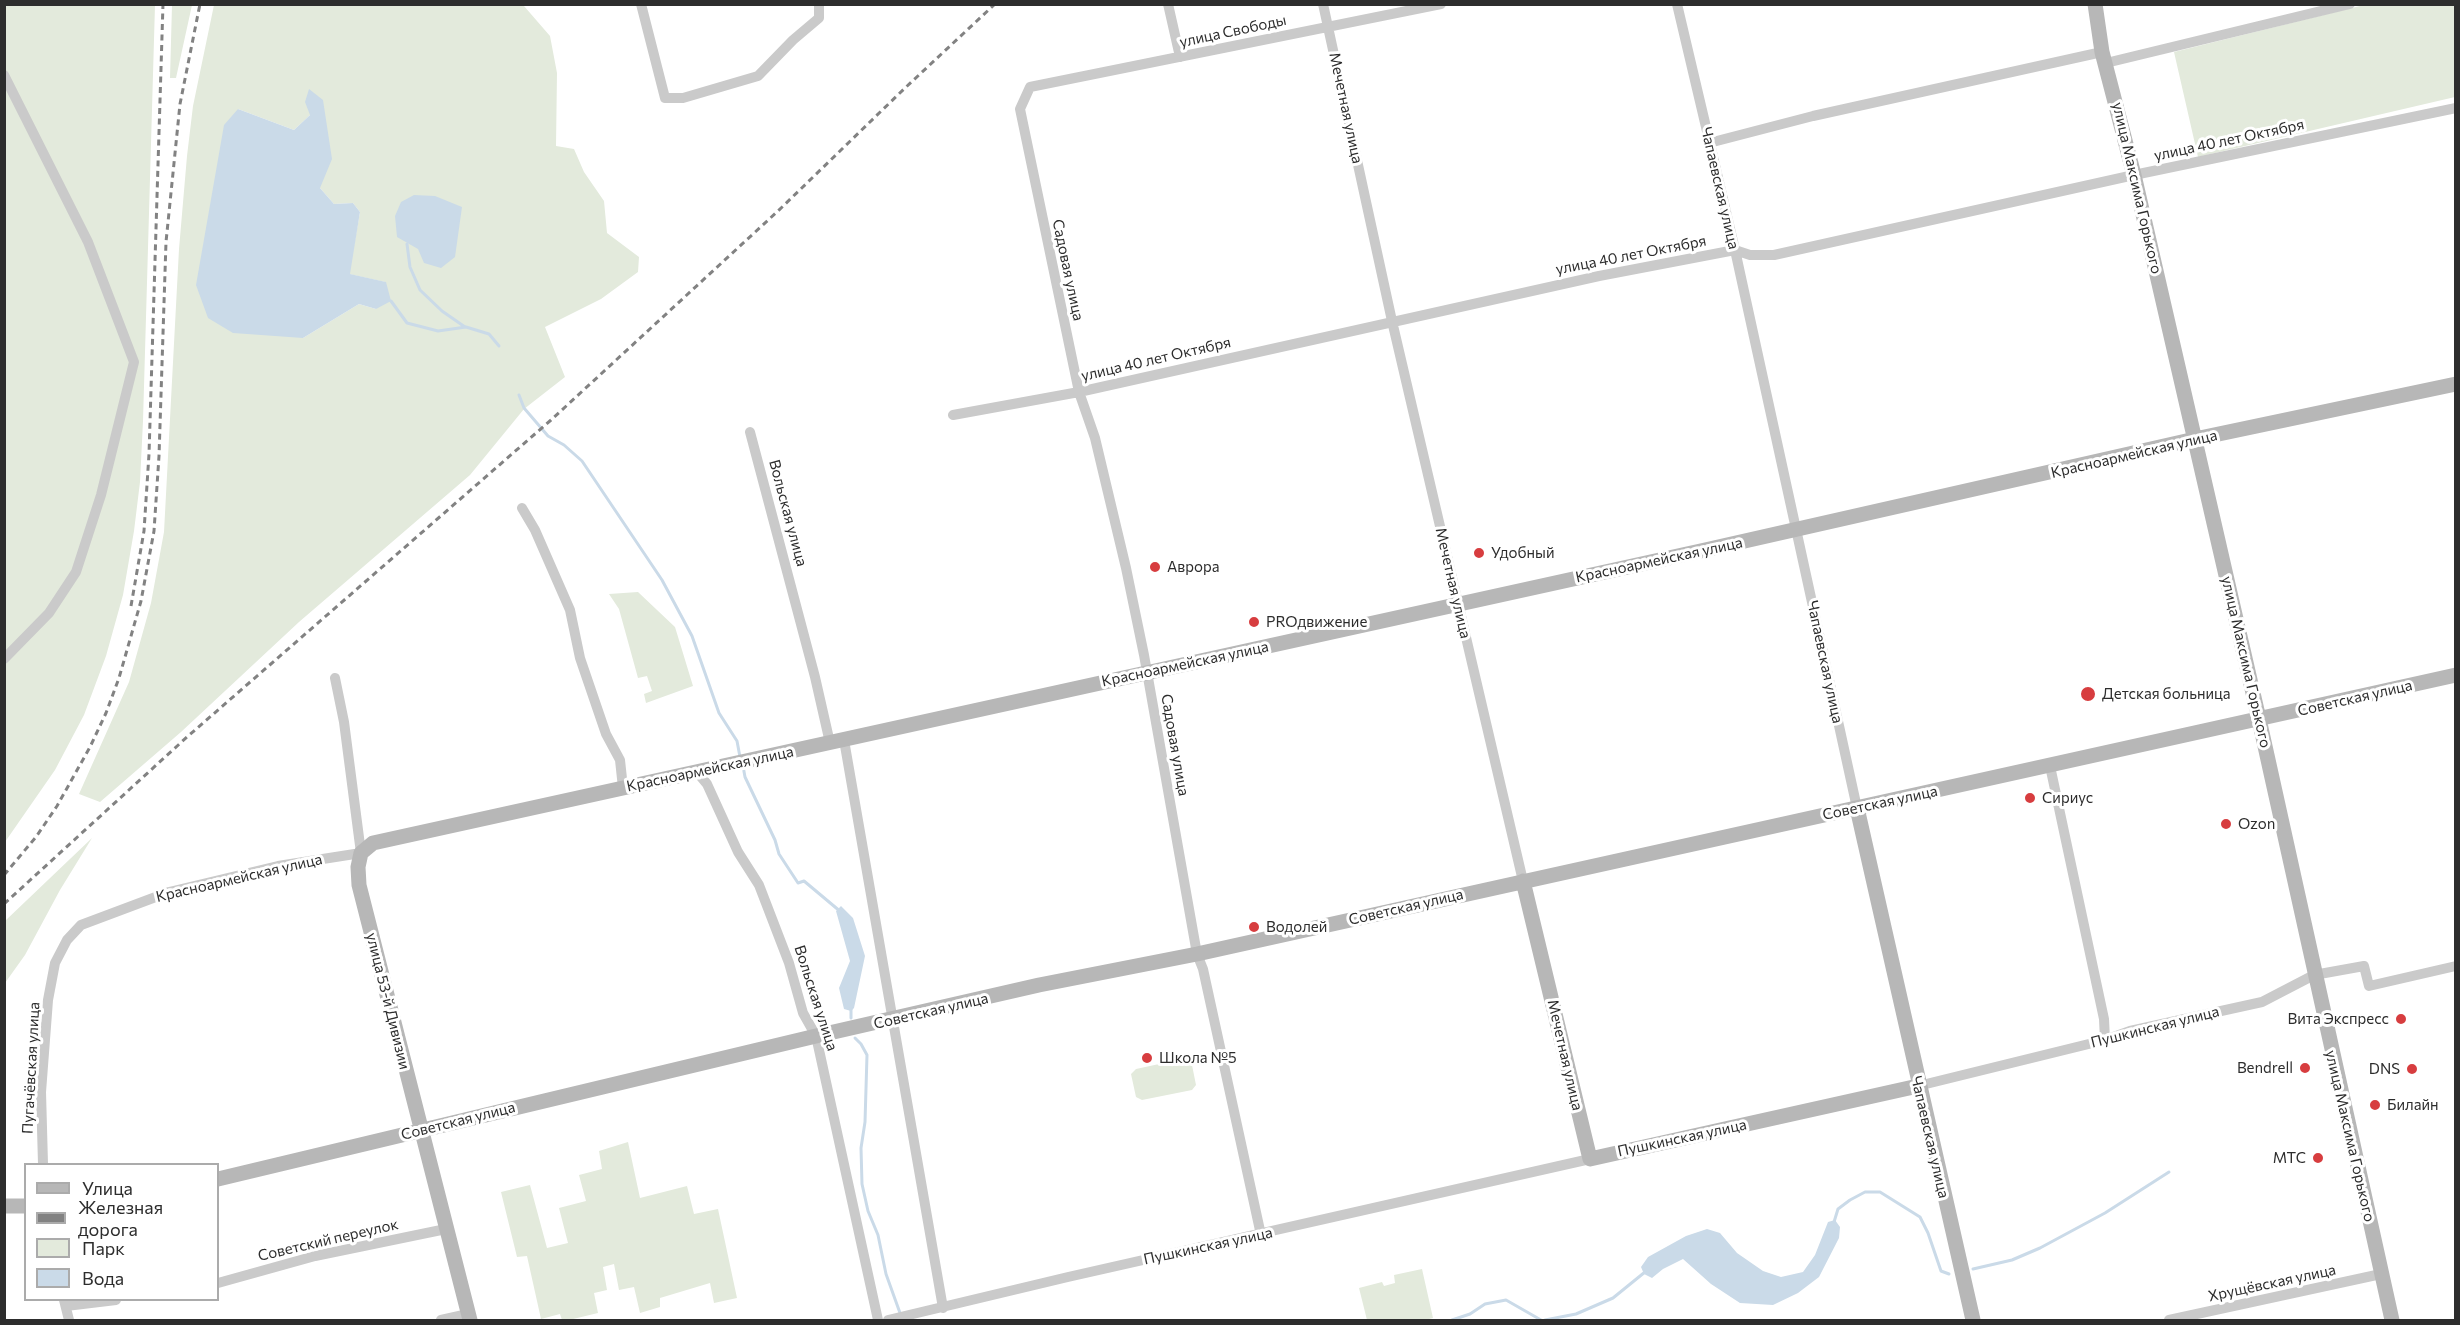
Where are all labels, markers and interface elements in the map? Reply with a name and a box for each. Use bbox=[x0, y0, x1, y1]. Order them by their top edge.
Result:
street label: улица Свободы bbox=[1178, 11, 1288, 51]
street label: Мечетная улица bbox=[1325, 51, 1367, 165]
street label: улица Максима Горького bbox=[2108, 100, 2166, 276]
street label: улица 40 лет Октября bbox=[2152, 115, 2306, 165]
street label: Чапаевская улица bbox=[1697, 125, 1743, 251]
street label: Садовая улица bbox=[1048, 218, 1088, 322]
street label: улица 40 лет Октября bbox=[1554, 232, 1708, 278]
street label: улица 40 лет Октября bbox=[1079, 333, 1233, 385]
street label: Красноармейская улица bbox=[2049, 426, 2219, 482]
street label: Вольская улица bbox=[765, 458, 811, 568]
street label: Мечетная улица bbox=[1431, 526, 1475, 640]
street label: Красноармейская улица bbox=[1574, 533, 1744, 587]
place label: Удобный bbox=[1491, 544, 1555, 562]
marker: Удобный bbox=[1472, 546, 1486, 560]
place label: Аврора bbox=[1167, 558, 1220, 576]
marker: Аврора bbox=[1148, 560, 1162, 574]
street label: улица Максима Горького bbox=[2217, 574, 2275, 750]
street label: Чапаевская улица bbox=[1803, 599, 1847, 725]
place label: PROдвижение bbox=[1266, 613, 1367, 631]
marker: PROдвижение bbox=[1247, 615, 1261, 629]
street label: Красноармейская улица bbox=[1100, 637, 1270, 691]
street label: Советская улица bbox=[2296, 676, 2414, 720]
marker: Детская больница bbox=[2079, 685, 2097, 703]
place label: Детская больница bbox=[2102, 685, 2231, 703]
street label: Садовая улица bbox=[1157, 693, 1193, 797]
street label: Красноармейская улица bbox=[625, 742, 795, 796]
street label: Советская улица bbox=[1821, 782, 1939, 824]
place label: Сириус bbox=[2042, 789, 2093, 807]
marker: Сириус bbox=[2023, 791, 2037, 805]
place label: Ozon bbox=[2238, 815, 2275, 833]
marker: Ozon bbox=[2219, 817, 2233, 831]
street label: Красноармейская улица bbox=[154, 850, 324, 906]
street label: Советская улица bbox=[1347, 885, 1465, 929]
place label: Водолей bbox=[1266, 918, 1327, 936]
marker: Водолей bbox=[1247, 920, 1261, 934]
street label: улица 53-й Дивизии bbox=[362, 931, 414, 1071]
street label: Вольская улица bbox=[790, 943, 842, 1053]
street label: Советская улица bbox=[872, 989, 990, 1033]
street label: Мечетная улица bbox=[1543, 998, 1587, 1112]
street label: Пугачёвская улица bbox=[19, 1002, 43, 1134]
street label: Пушкинская улица bbox=[2089, 1002, 2221, 1052]
place label: Вита Экспресс bbox=[2288, 1010, 2389, 1028]
marker: Вита Экспресс bbox=[2394, 1012, 2408, 1026]
street label: улица Максима Горького bbox=[2321, 1048, 2379, 1224]
place label: Школа №5 bbox=[1159, 1049, 1237, 1067]
marker: Школа №5 bbox=[1140, 1051, 1154, 1065]
place label: Bendrell bbox=[2237, 1059, 2293, 1077]
place label: DNS bbox=[2369, 1060, 2400, 1078]
marker: Bendrell bbox=[2298, 1061, 2312, 1075]
marker: DNS bbox=[2405, 1062, 2419, 1076]
street label: Чапаевская улица bbox=[1907, 1074, 1953, 1200]
place label: Билайн bbox=[2387, 1096, 2439, 1114]
street label: Советская улица bbox=[399, 1098, 517, 1144]
marker: Билайн bbox=[2368, 1098, 2382, 1112]
street label: Пушкинская улица bbox=[1616, 1116, 1748, 1160]
place label: МТС bbox=[2273, 1149, 2306, 1167]
marker: МТС bbox=[2311, 1151, 2325, 1165]
legend bbox=[24, 1163, 219, 1301]
text: Улица bbox=[82, 1177, 133, 1199]
text: Железная дорога bbox=[78, 1196, 163, 1240]
street label: Советский переулок bbox=[256, 1215, 400, 1265]
street label: Пушкинская улица bbox=[1142, 1224, 1274, 1268]
text: Парк bbox=[82, 1237, 125, 1259]
street label: Хрущёвская улица bbox=[2207, 1261, 2337, 1305]
text: Вода bbox=[82, 1267, 124, 1289]

